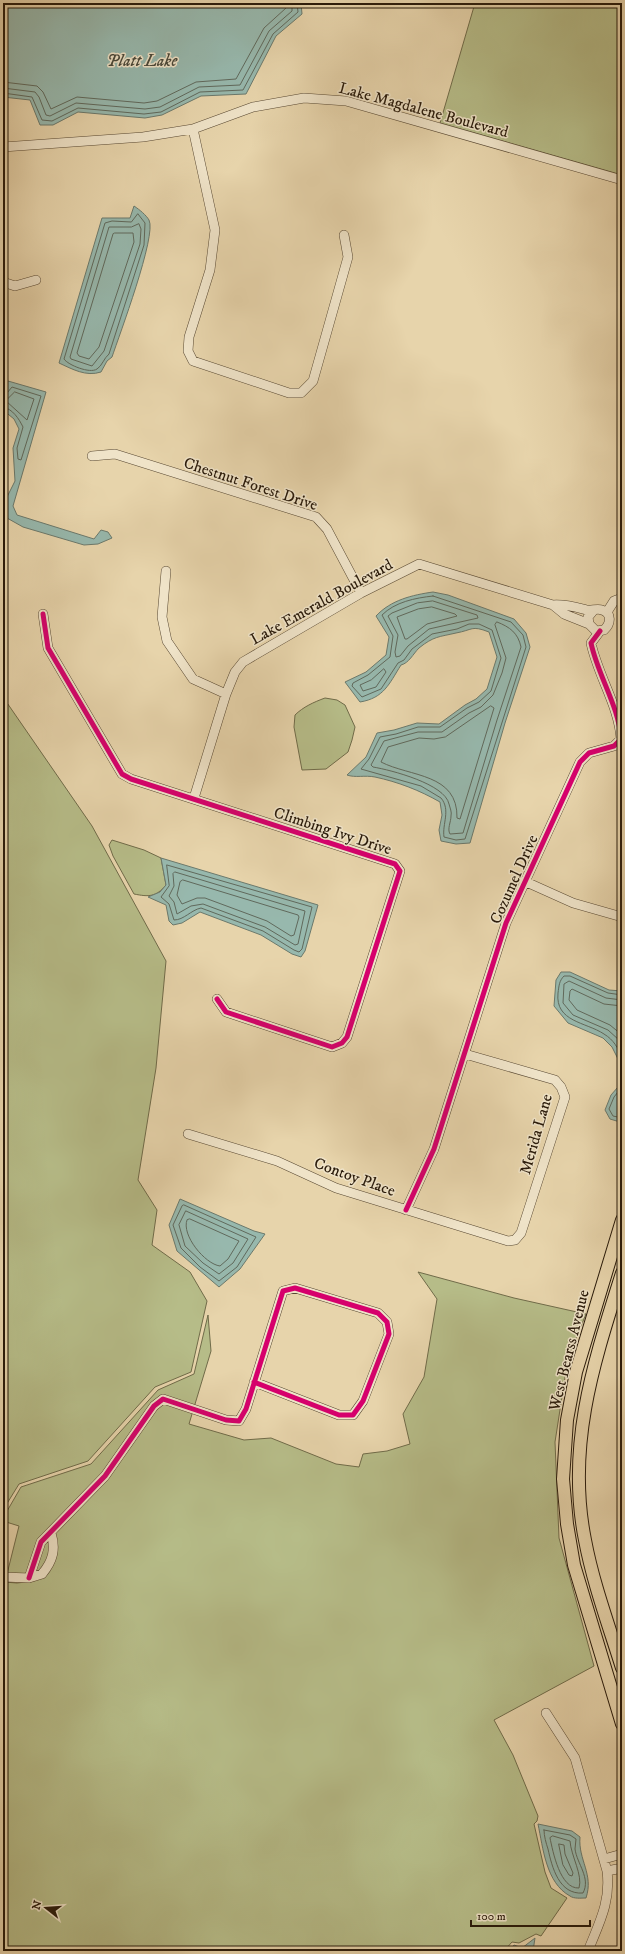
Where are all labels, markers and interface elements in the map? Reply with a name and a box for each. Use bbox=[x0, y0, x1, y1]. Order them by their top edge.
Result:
water label: Platt Lake bbox=[107, 50, 178, 72]
street label: Lake Magdalene Boulevard bbox=[337, 78, 511, 142]
street label: Chestnut Forest Drive bbox=[181, 453, 321, 515]
street label: Lake Emerald Boulevard bbox=[247, 554, 396, 649]
street label: Climbing Ivy Drive bbox=[271, 802, 394, 860]
street label: Cozumel Drive bbox=[485, 831, 543, 927]
street label: Merida Lane bbox=[515, 1091, 557, 1177]
street label: Contoy Place bbox=[311, 1153, 398, 1201]
street label: West Bearss Avenue bbox=[544, 1287, 594, 1414]
north arrow bbox=[26, 1888, 66, 1928]
text: N bbox=[29, 1899, 45, 1912]
scale bar bbox=[471, 1902, 590, 1928]
text: 100 m bbox=[477, 1909, 506, 1924]

